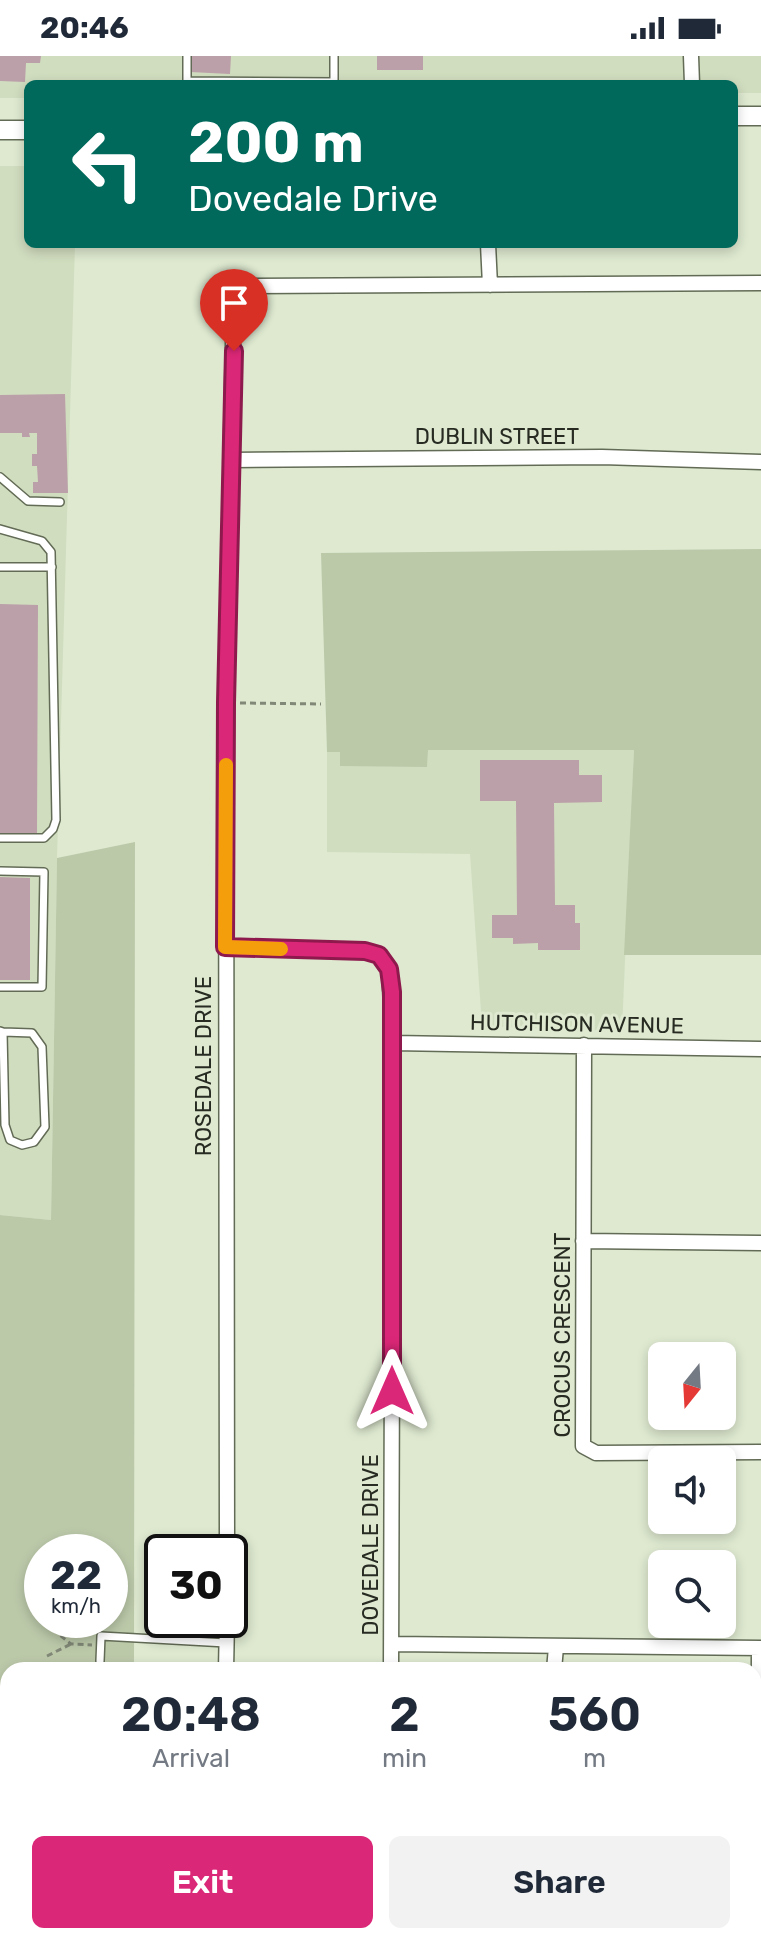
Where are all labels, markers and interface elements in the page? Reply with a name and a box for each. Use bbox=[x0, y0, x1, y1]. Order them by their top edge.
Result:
text: 20:46 bbox=[40, 10, 129, 46]
text: 200 m bbox=[188, 110, 364, 176]
icon: left bbox=[56, 112, 160, 216]
text: Dovedale Drive bbox=[188, 177, 438, 220]
pin bbox=[200, 269, 268, 351]
icon: arrive bbox=[212, 281, 256, 325]
street label: DUBLIN STREET bbox=[415, 423, 579, 450]
street label: ROSEDALE DRIVE bbox=[190, 976, 217, 1156]
street label: HUTCHISON AVENUE bbox=[470, 1009, 684, 1039]
street label: CROCUS CRESCENT bbox=[549, 1232, 576, 1438]
north arrow bbox=[648, 1342, 736, 1430]
map controls bbox=[648, 1342, 736, 1638]
position arrow bbox=[350, 1349, 434, 1433]
button: sound bbox=[648, 1446, 736, 1534]
street label: DOVEDALE DRIVE bbox=[357, 1454, 384, 1636]
speed limit sign: 30 bbox=[144, 1534, 248, 1638]
button: search bbox=[648, 1550, 736, 1638]
text: 22 bbox=[50, 1552, 102, 1599]
text: km/h bbox=[51, 1594, 101, 1618]
text: 20:48 bbox=[121, 1686, 261, 1743]
text: 2 bbox=[389, 1686, 420, 1743]
text: 560 bbox=[548, 1686, 641, 1743]
text: Arrival bbox=[152, 1743, 230, 1774]
text: min bbox=[382, 1743, 427, 1774]
text: m bbox=[583, 1743, 606, 1774]
button: Exit bbox=[32, 1836, 373, 1928]
button: Share bbox=[389, 1836, 730, 1928]

